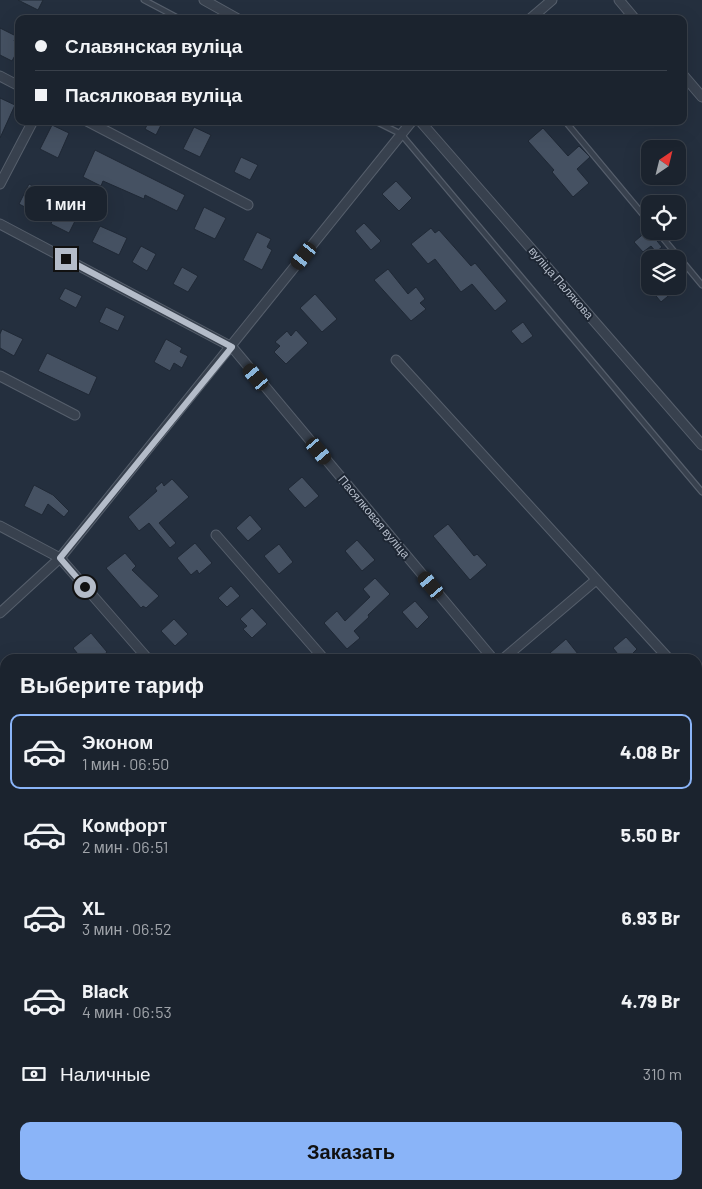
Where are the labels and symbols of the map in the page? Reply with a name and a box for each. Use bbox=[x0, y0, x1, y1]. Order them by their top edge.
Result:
north arrow bbox=[641, 140, 686, 185]
callout: 1 мин bbox=[25, 186, 107, 222]
car bbox=[288, 240, 319, 272]
street label: вуліца Палякова bbox=[526, 243, 597, 322]
route end bbox=[55, 248, 77, 270]
car bbox=[240, 361, 271, 393]
car bbox=[303, 435, 334, 467]
street label: Пасялковая вуліца bbox=[335, 472, 414, 561]
car bbox=[415, 569, 446, 601]
route start bbox=[74, 576, 96, 598]

